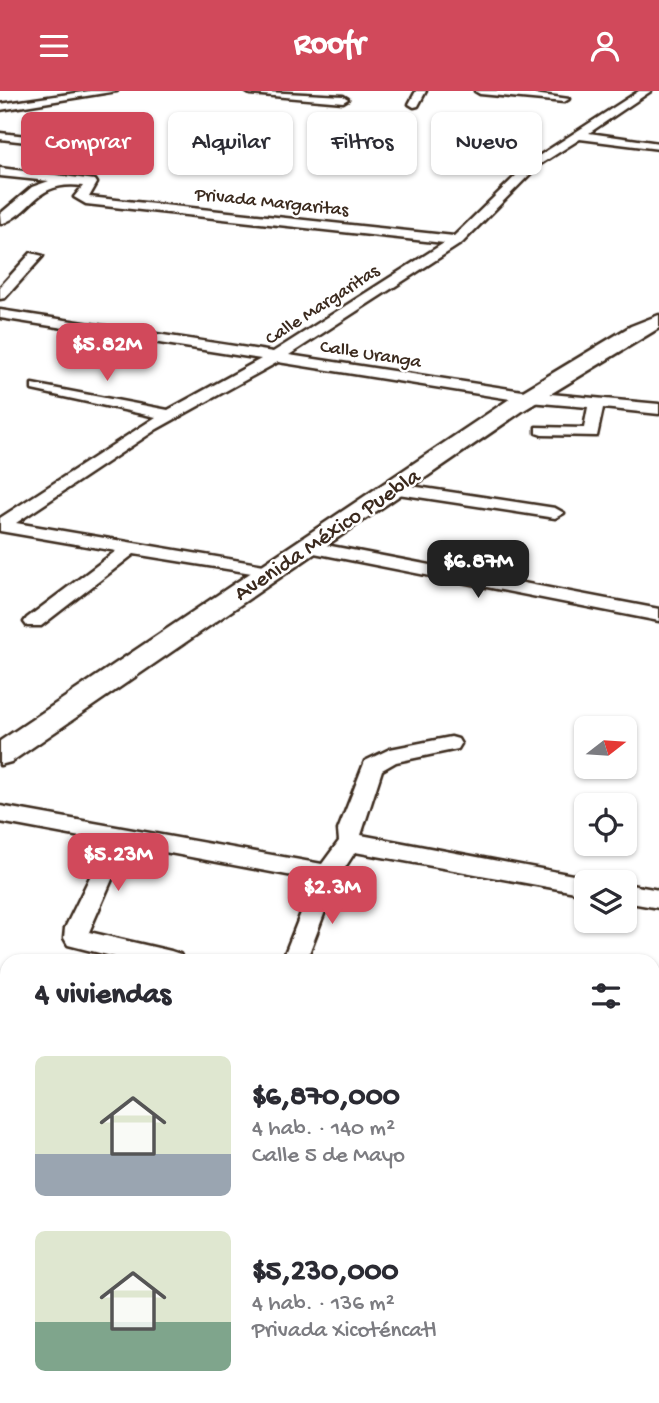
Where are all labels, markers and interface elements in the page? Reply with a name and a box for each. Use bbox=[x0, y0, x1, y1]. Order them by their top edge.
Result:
icon: menu bbox=[35, 27, 73, 65]
text: Roofr bbox=[294, 27, 365, 65]
icon: person bbox=[586, 27, 624, 65]
chip: Comprar bbox=[21, 112, 154, 175]
chip: Alquilar bbox=[168, 112, 293, 175]
chip: Filtros bbox=[307, 112, 417, 175]
chip: Nuevo bbox=[431, 112, 542, 175]
street label: Privada Margaritas bbox=[193, 184, 351, 223]
street label: Calle Margaritas bbox=[262, 260, 385, 351]
pin: $5.82M bbox=[50, 323, 164, 383]
text: $5.82M bbox=[72, 332, 142, 359]
street label: Calle Uranga bbox=[318, 336, 424, 375]
street label: Avenida México Puebla bbox=[230, 463, 427, 608]
pin: $6.87M bbox=[421, 540, 535, 600]
text: $6.87M bbox=[443, 549, 513, 576]
north arrow bbox=[574, 716, 637, 779]
map controls bbox=[574, 716, 637, 933]
button: locate bbox=[574, 793, 637, 856]
pin: $5.23M bbox=[61, 833, 175, 893]
text: $5.23M bbox=[84, 842, 152, 869]
pin: $2.3M bbox=[283, 867, 381, 926]
button: layers bbox=[574, 870, 637, 933]
text: $2.3M bbox=[304, 875, 360, 902]
icon: filters bbox=[587, 977, 625, 1015]
text: 4 viviendas bbox=[35, 979, 171, 1014]
text: $6,870,000 bbox=[252, 1081, 400, 1116]
icon: home bbox=[91, 1084, 175, 1168]
text: 4 hab. · 140 m² bbox=[252, 1116, 395, 1143]
text: Calle 5 de Mayo bbox=[252, 1143, 405, 1170]
text: $5,230,000 bbox=[252, 1256, 399, 1291]
icon: home bbox=[91, 1259, 175, 1343]
text: 4 hab. · 136 m² bbox=[252, 1291, 395, 1318]
text: Privada Xicoténcatl bbox=[252, 1318, 437, 1345]

